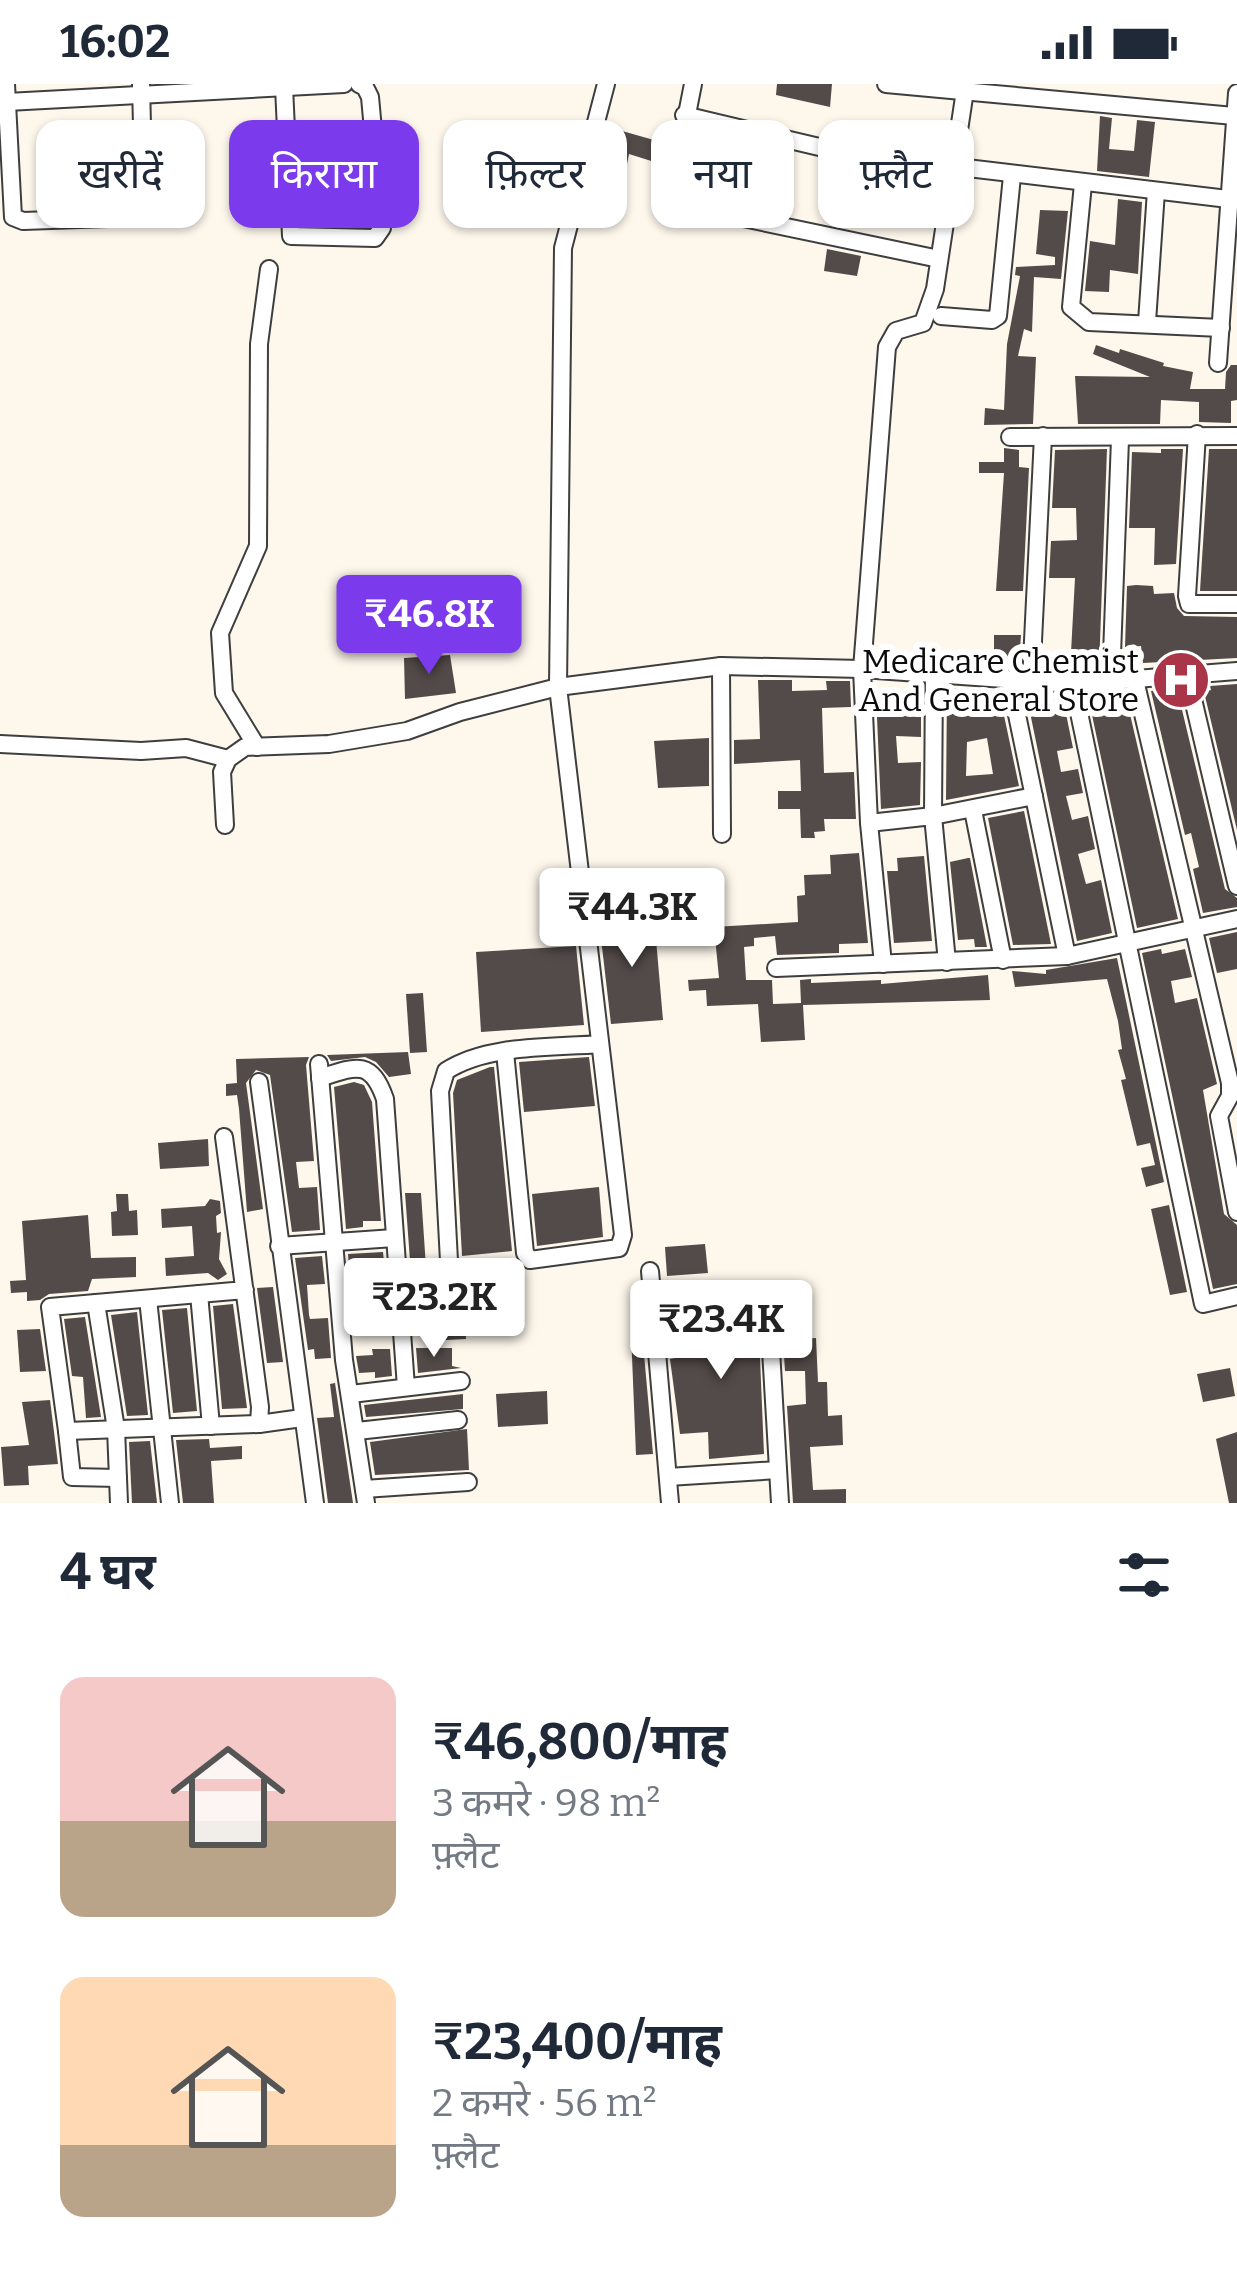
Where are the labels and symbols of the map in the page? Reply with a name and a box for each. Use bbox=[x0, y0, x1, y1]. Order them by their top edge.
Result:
pin: ₹46.8K bbox=[331, 575, 527, 677]
place label: Medicare Chemist And General Store bbox=[859, 642, 1139, 720]
hospital icon: Medicare Chemist And General Store bbox=[1150, 649, 1212, 711]
pin: ₹44.3K bbox=[534, 868, 730, 970]
pin: ₹23.2K bbox=[336, 1258, 532, 1360]
pin: ₹23.4K bbox=[623, 1280, 819, 1382]

